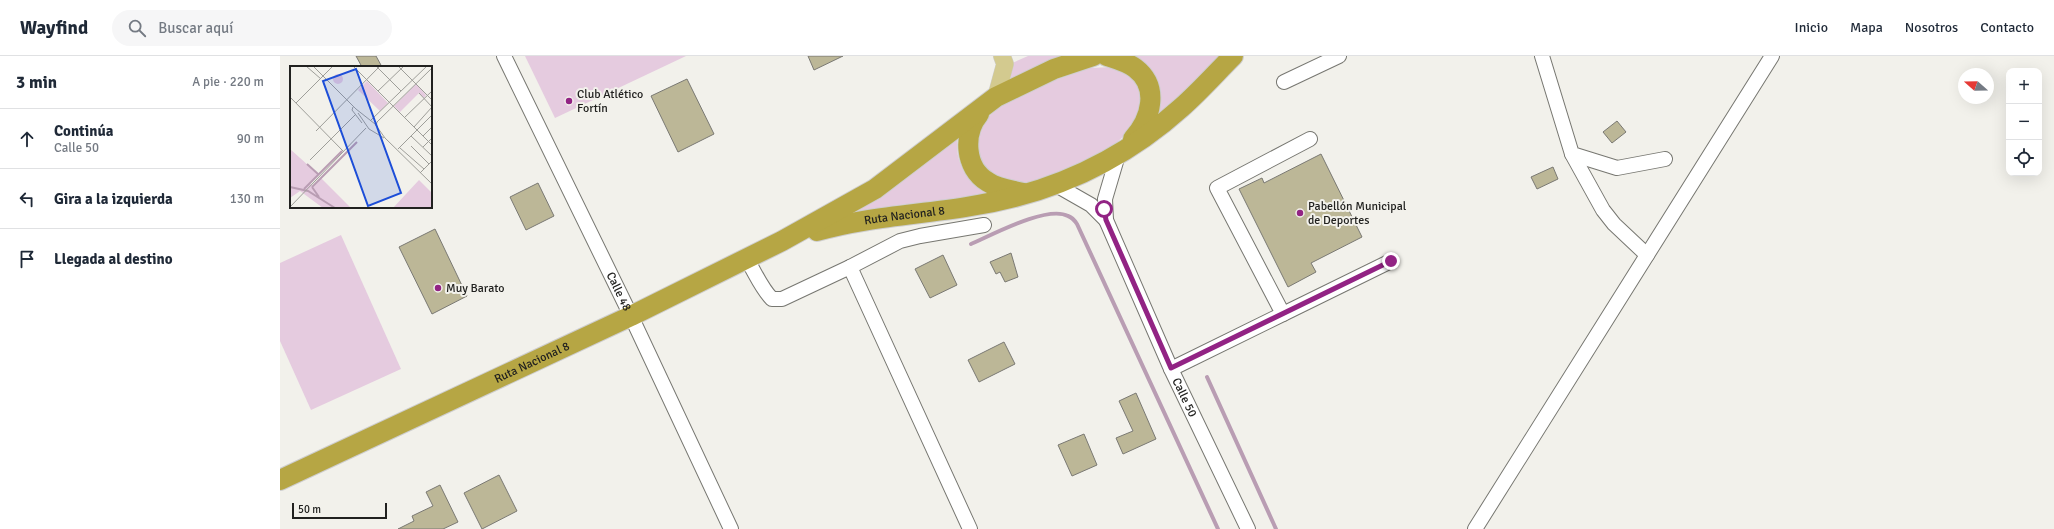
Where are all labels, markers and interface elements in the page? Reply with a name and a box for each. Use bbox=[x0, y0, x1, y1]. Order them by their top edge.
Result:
search box bbox=[112, 10, 392, 46]
text: Wayfind bbox=[20, 16, 88, 40]
icon: search bbox=[126, 17, 148, 39]
text: Buscar aquí bbox=[158, 19, 233, 37]
text: Inicio bbox=[1795, 19, 1828, 36]
text: Mapa bbox=[1850, 19, 1883, 36]
text: Nosotros bbox=[1905, 19, 1958, 36]
text: Contacto bbox=[1980, 19, 2034, 36]
inset map bbox=[290, 66, 432, 208]
north arrow bbox=[1958, 68, 1994, 104]
map controls bbox=[2006, 68, 2042, 176]
button: + bbox=[2006, 68, 2042, 104]
text: 3 min bbox=[16, 72, 57, 93]
text: A pie · 220 m bbox=[192, 74, 264, 90]
place label: Club Atlético Fortín bbox=[577, 87, 643, 116]
marker: Club Atlético Fortín bbox=[564, 96, 574, 106]
button: − bbox=[2006, 104, 2042, 140]
text: Continúa bbox=[54, 122, 113, 140]
icon: ahead bbox=[16, 128, 38, 150]
text: 90 m bbox=[237, 131, 264, 147]
text: Calle 50 bbox=[54, 140, 99, 156]
button: locate bbox=[2006, 140, 2042, 176]
icon: left bbox=[16, 188, 38, 210]
text: Gira a la izquierda bbox=[54, 190, 173, 208]
text: 130 m bbox=[230, 191, 264, 207]
place label: Pabellón Municipal de Deportes bbox=[1308, 199, 1407, 228]
route start bbox=[1095, 200, 1113, 218]
street label: Ruta Nacional 8 bbox=[863, 203, 946, 229]
marker: Pabellón Municipal de Deportes bbox=[1295, 208, 1305, 218]
icon: arrive bbox=[16, 248, 38, 270]
text: Llegada al destino bbox=[54, 250, 173, 268]
route end bbox=[1382, 252, 1400, 270]
street label: Calle 48 bbox=[603, 270, 634, 314]
place label: Muy Barato bbox=[446, 281, 504, 296]
marker: Muy Barato bbox=[433, 283, 443, 293]
street label: Ruta Nacional 8 bbox=[492, 339, 572, 387]
street label: Calle 50 bbox=[1168, 376, 1200, 420]
scale bar bbox=[292, 501, 387, 520]
text: 50 m bbox=[298, 503, 321, 516]

